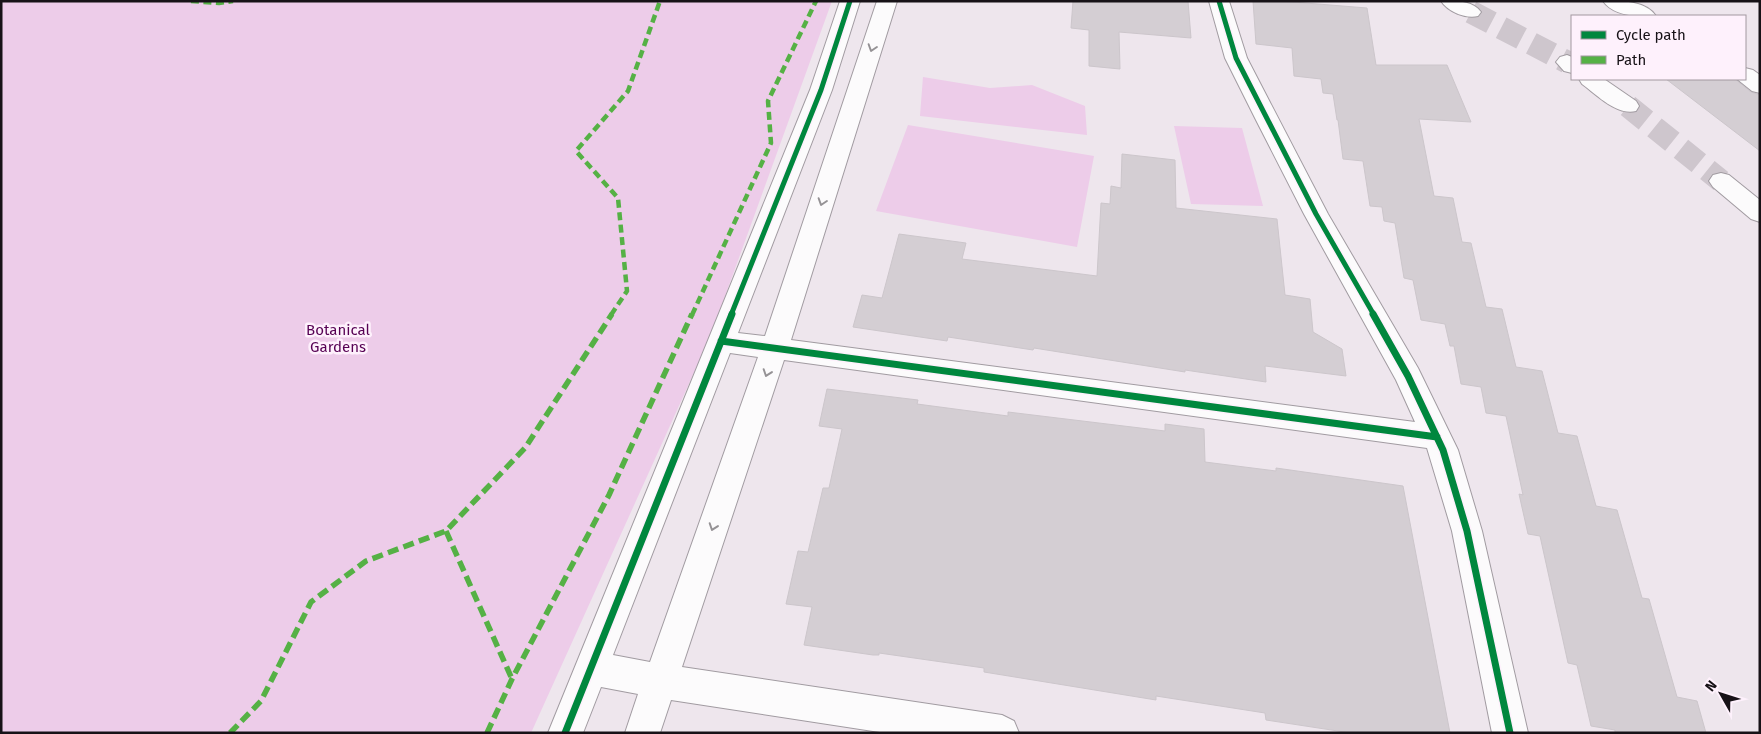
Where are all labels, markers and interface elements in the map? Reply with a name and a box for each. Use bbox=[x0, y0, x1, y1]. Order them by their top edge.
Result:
legend bbox=[1571, 15, 1746, 80]
text: Cycle path bbox=[1616, 26, 1686, 44]
one-way arrow bbox=[868, 43, 878, 51]
text: Path bbox=[1616, 51, 1646, 69]
one-way arrow bbox=[818, 198, 828, 206]
park label: Botanical Gardens bbox=[306, 321, 371, 356]
one-way arrow bbox=[762, 369, 772, 377]
one-way arrow bbox=[709, 522, 719, 531]
north arrow bbox=[1696, 669, 1746, 719]
text: N bbox=[1702, 677, 1721, 695]

